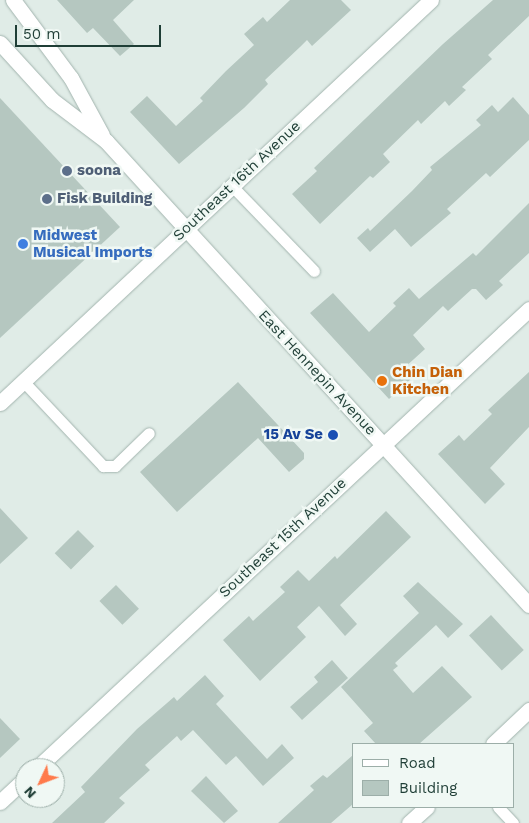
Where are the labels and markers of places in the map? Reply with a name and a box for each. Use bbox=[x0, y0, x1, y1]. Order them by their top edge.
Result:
place label: soona bbox=[77, 162, 121, 180]
marker: soona bbox=[61, 165, 73, 177]
place label: Fisk Building bbox=[57, 190, 152, 208]
marker: Fisk Building bbox=[41, 193, 53, 205]
place label: Midwest Musical Imports bbox=[33, 226, 153, 261]
marker: Midwest Musical Imports bbox=[17, 238, 29, 250]
place label: Chin Dian Kitchen bbox=[392, 363, 463, 398]
marker: Chin Dian Kitchen bbox=[376, 375, 388, 387]
place label: 15 Av Se bbox=[263, 426, 323, 444]
marker: 15 Av Se bbox=[327, 429, 339, 441]

